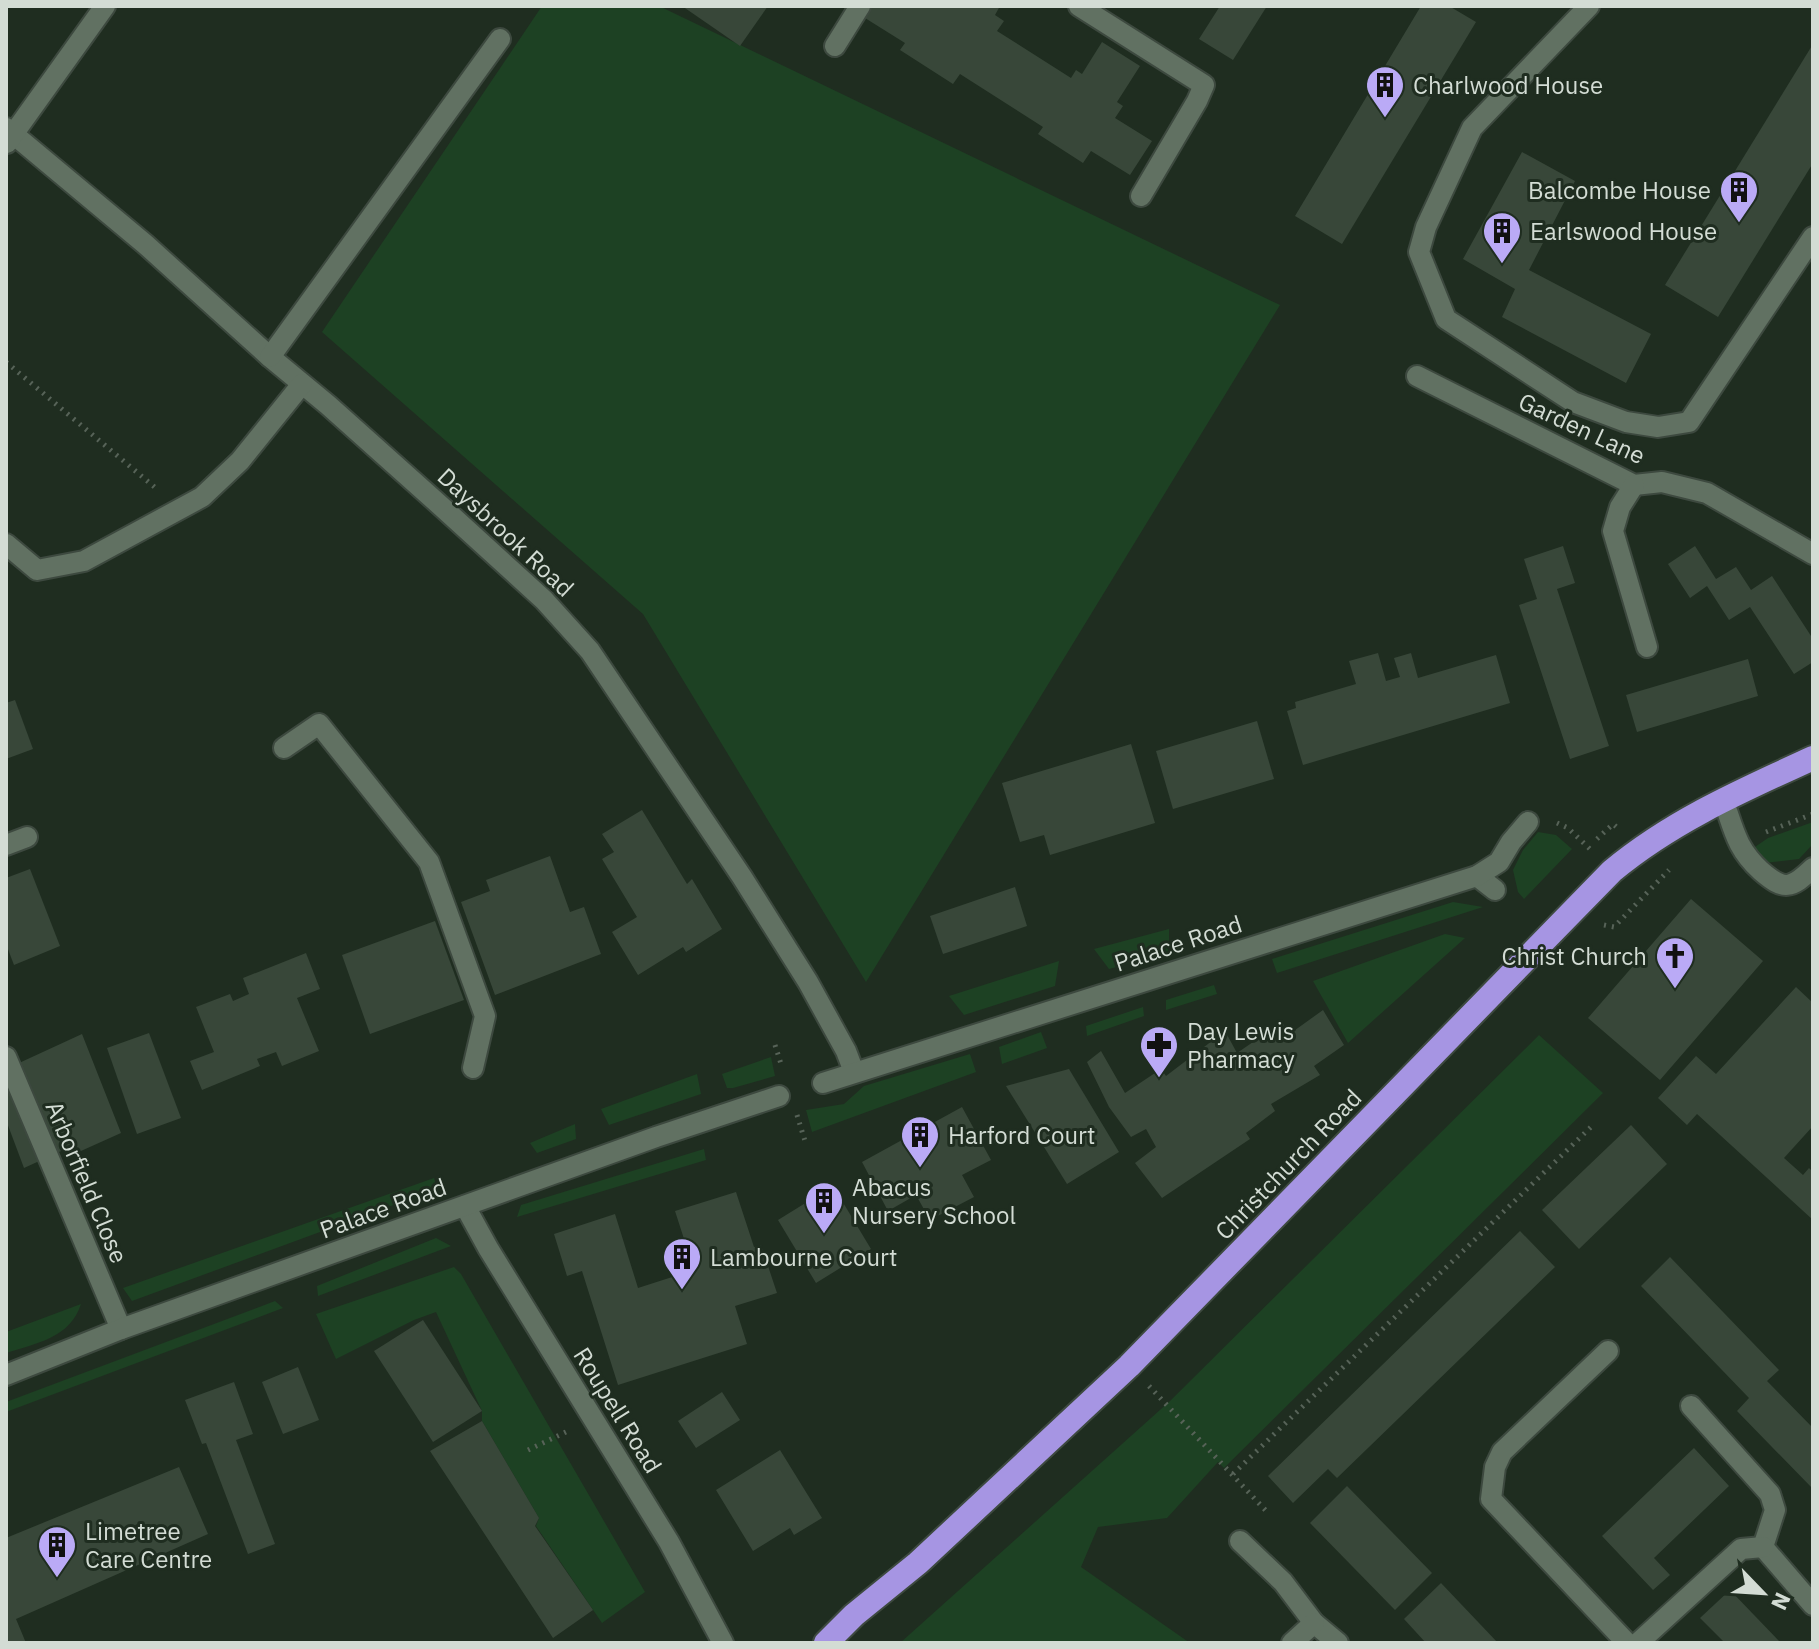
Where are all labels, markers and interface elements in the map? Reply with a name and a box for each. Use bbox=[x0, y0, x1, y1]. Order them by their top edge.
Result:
building icon: Charlwood House bbox=[1364, 64, 1406, 119]
place label: Charlwood House bbox=[1413, 69, 1603, 101]
building icon: Balcombe House bbox=[1718, 169, 1760, 224]
place label: Balcombe House bbox=[1528, 174, 1711, 206]
building icon: Earlswood House bbox=[1481, 210, 1523, 265]
place label: Earlswood House bbox=[1530, 215, 1717, 247]
street label: Garden Lane bbox=[1514, 385, 1650, 471]
street label: Daysbrook Road bbox=[431, 461, 581, 603]
street label: Palace Road bbox=[1110, 907, 1246, 979]
church icon: Christ Church bbox=[1654, 935, 1696, 990]
place label: Christ Church bbox=[1501, 940, 1647, 972]
place label: Day Lewis Pharmacy bbox=[1187, 1015, 1295, 1075]
pharmacy icon: Day Lewis Pharmacy bbox=[1138, 1024, 1180, 1079]
street label: Christchurch Road bbox=[1208, 1082, 1368, 1246]
street label: Arborfield Close bbox=[38, 1096, 136, 1268]
building icon: Harford Court bbox=[899, 1114, 941, 1169]
place label: Harford Court bbox=[948, 1119, 1095, 1151]
street label: Palace Road bbox=[315, 1170, 451, 1246]
place label: Abacus Nursery School bbox=[852, 1171, 1016, 1231]
building icon: Abacus Nursery School bbox=[803, 1180, 845, 1235]
building icon: Lambourne Court bbox=[661, 1236, 703, 1291]
place label: Lambourne Court bbox=[710, 1241, 897, 1273]
street label: Roupell Road bbox=[567, 1341, 669, 1479]
place label: Limetree Care Centre bbox=[85, 1515, 212, 1575]
building icon: Limetree Care Centre bbox=[36, 1524, 78, 1579]
north arrow bbox=[1723, 1553, 1803, 1633]
text: N bbox=[1765, 1588, 1798, 1615]

